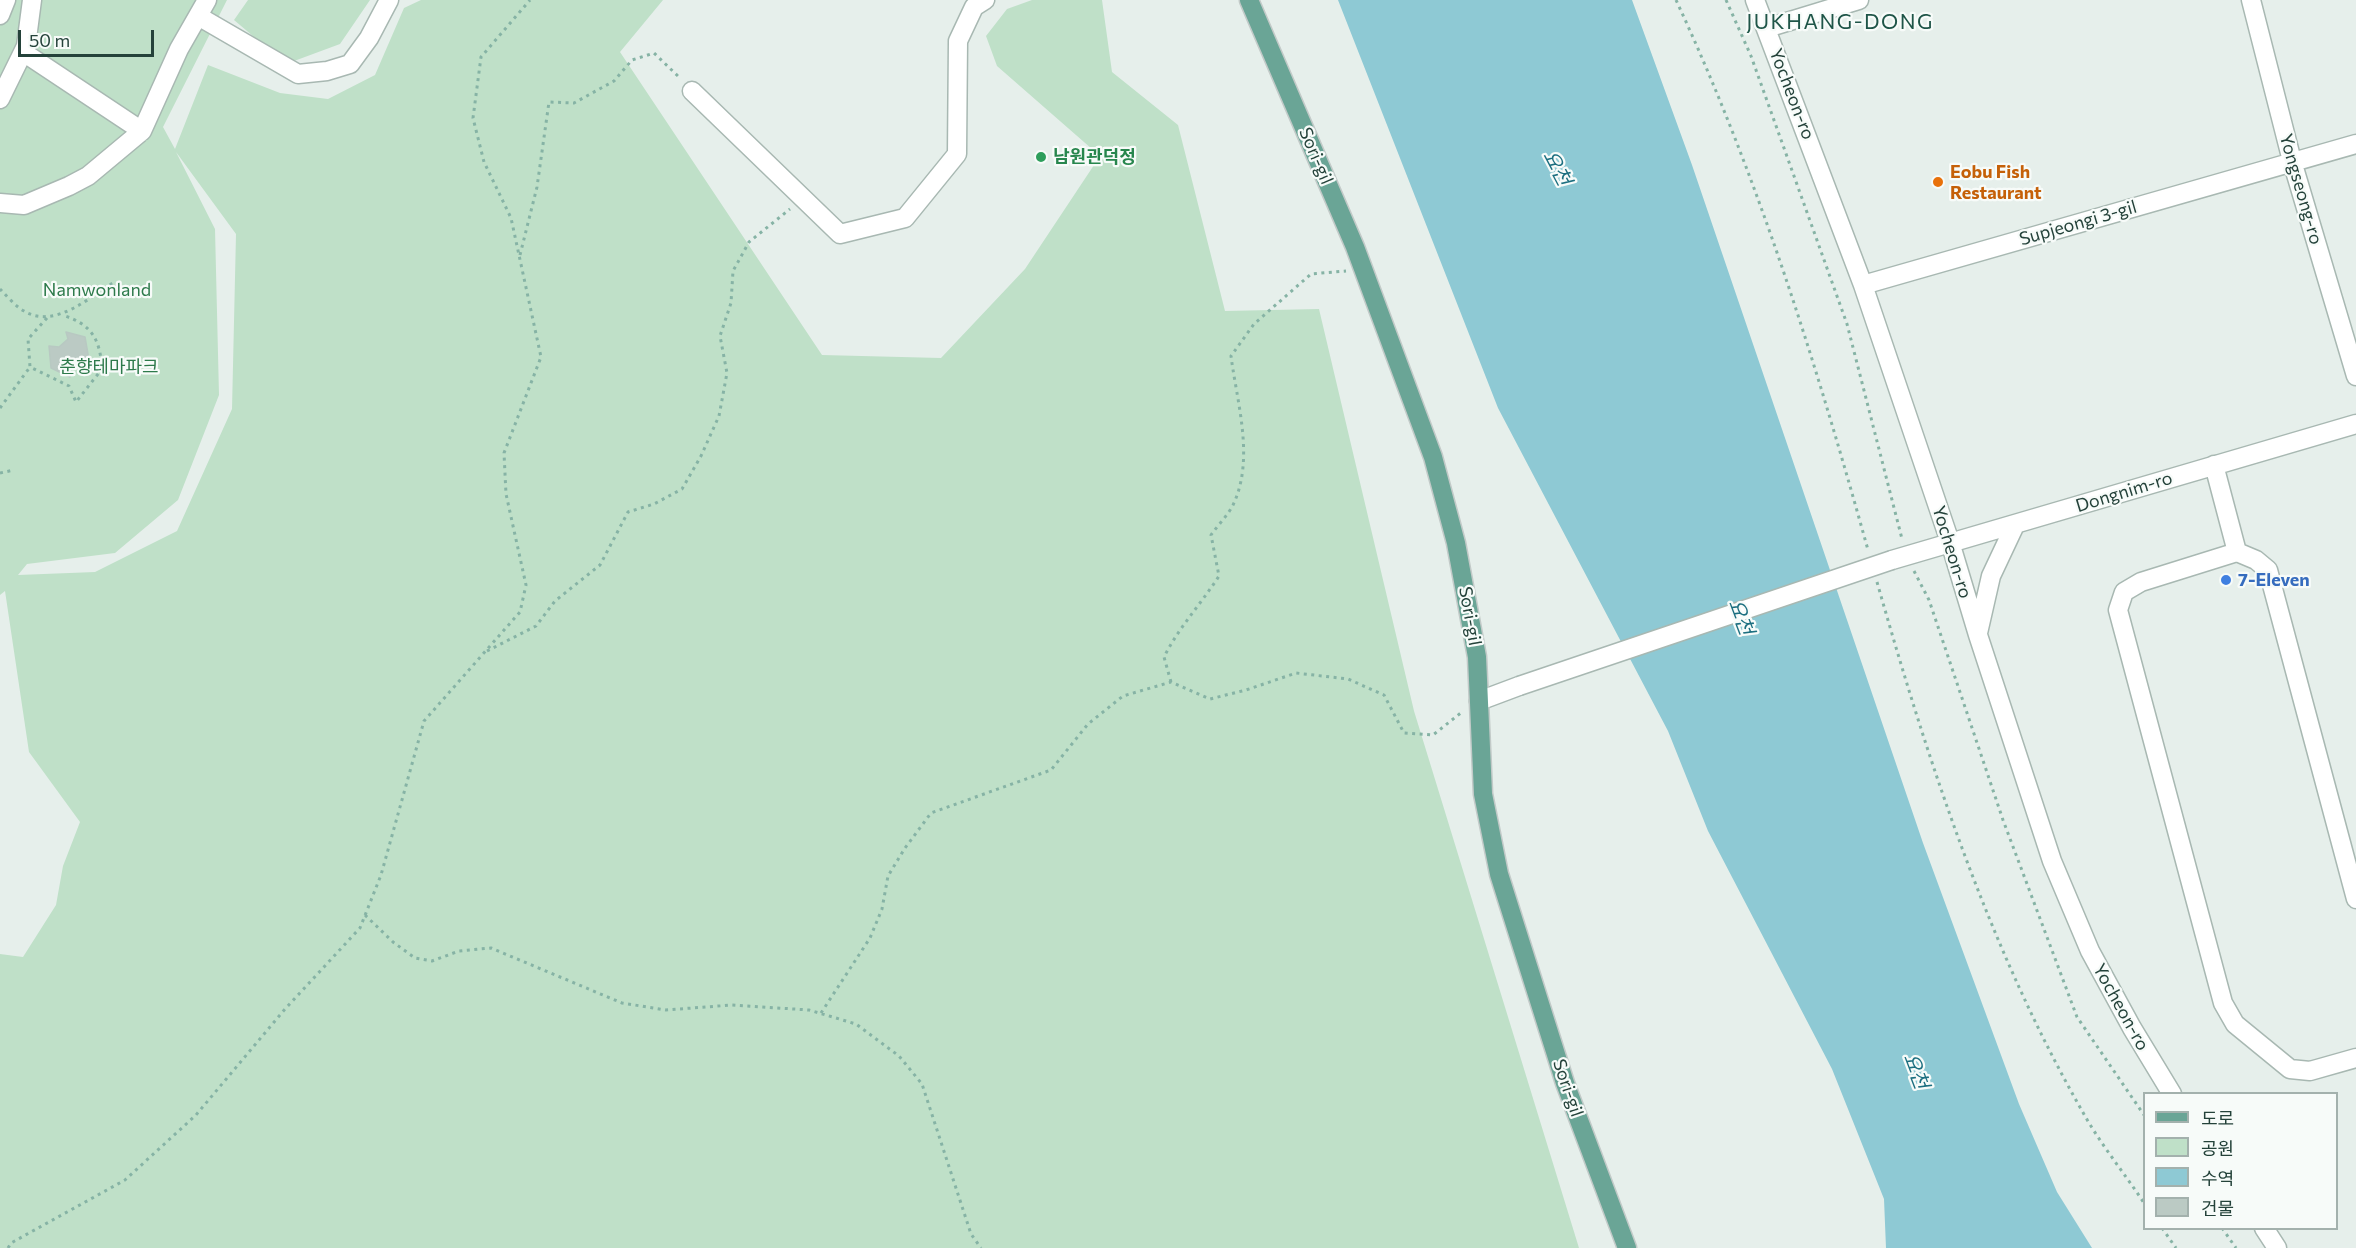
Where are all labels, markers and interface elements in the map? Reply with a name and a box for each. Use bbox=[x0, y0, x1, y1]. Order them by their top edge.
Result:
district label: JUKHANG-DONG bbox=[1746, 9, 1934, 35]
scale bar bbox=[21, 18, 158, 56]
text: 50 m bbox=[29, 29, 70, 51]
street label: Yocheon-ro bbox=[1765, 45, 1819, 143]
street label: Sori-gil bbox=[1294, 124, 1338, 188]
street label: Yongseong-ro bbox=[2275, 131, 2327, 247]
place label: 남원관덕정 bbox=[1053, 146, 1136, 168]
water label: 요천 bbox=[1538, 146, 1576, 190]
marker: 남원관덕정 bbox=[1034, 150, 1048, 164]
place label: Eobu Fish Restaurant bbox=[1950, 161, 2042, 204]
marker: Eobu Fish Restaurant bbox=[1931, 175, 1945, 189]
street label: Supjeongi 3-gil bbox=[2017, 196, 2139, 250]
park label: Namwonland bbox=[43, 279, 151, 301]
park label: 춘향테마파크 bbox=[59, 356, 159, 378]
street label: Dongnim-ro bbox=[2073, 467, 2175, 517]
street label: Yocheon-ro bbox=[1928, 503, 1976, 601]
place label: 7-Eleven bbox=[2238, 569, 2310, 591]
marker: 7-Eleven bbox=[2219, 573, 2233, 587]
street label: Sori-gil bbox=[1454, 585, 1486, 647]
water label: 요천 bbox=[1723, 596, 1759, 638]
street label: Yocheon-ro bbox=[2088, 960, 2154, 1054]
water label: 요천 bbox=[1898, 1050, 1934, 1092]
street label: Sori-gil bbox=[1548, 1056, 1588, 1120]
legend bbox=[2143, 1092, 2338, 1230]
text: 도로 bbox=[2201, 1107, 2234, 1129]
text: 공원 bbox=[2201, 1137, 2234, 1159]
text: 수역 bbox=[2201, 1167, 2234, 1189]
text: 건물 bbox=[2201, 1197, 2234, 1219]

